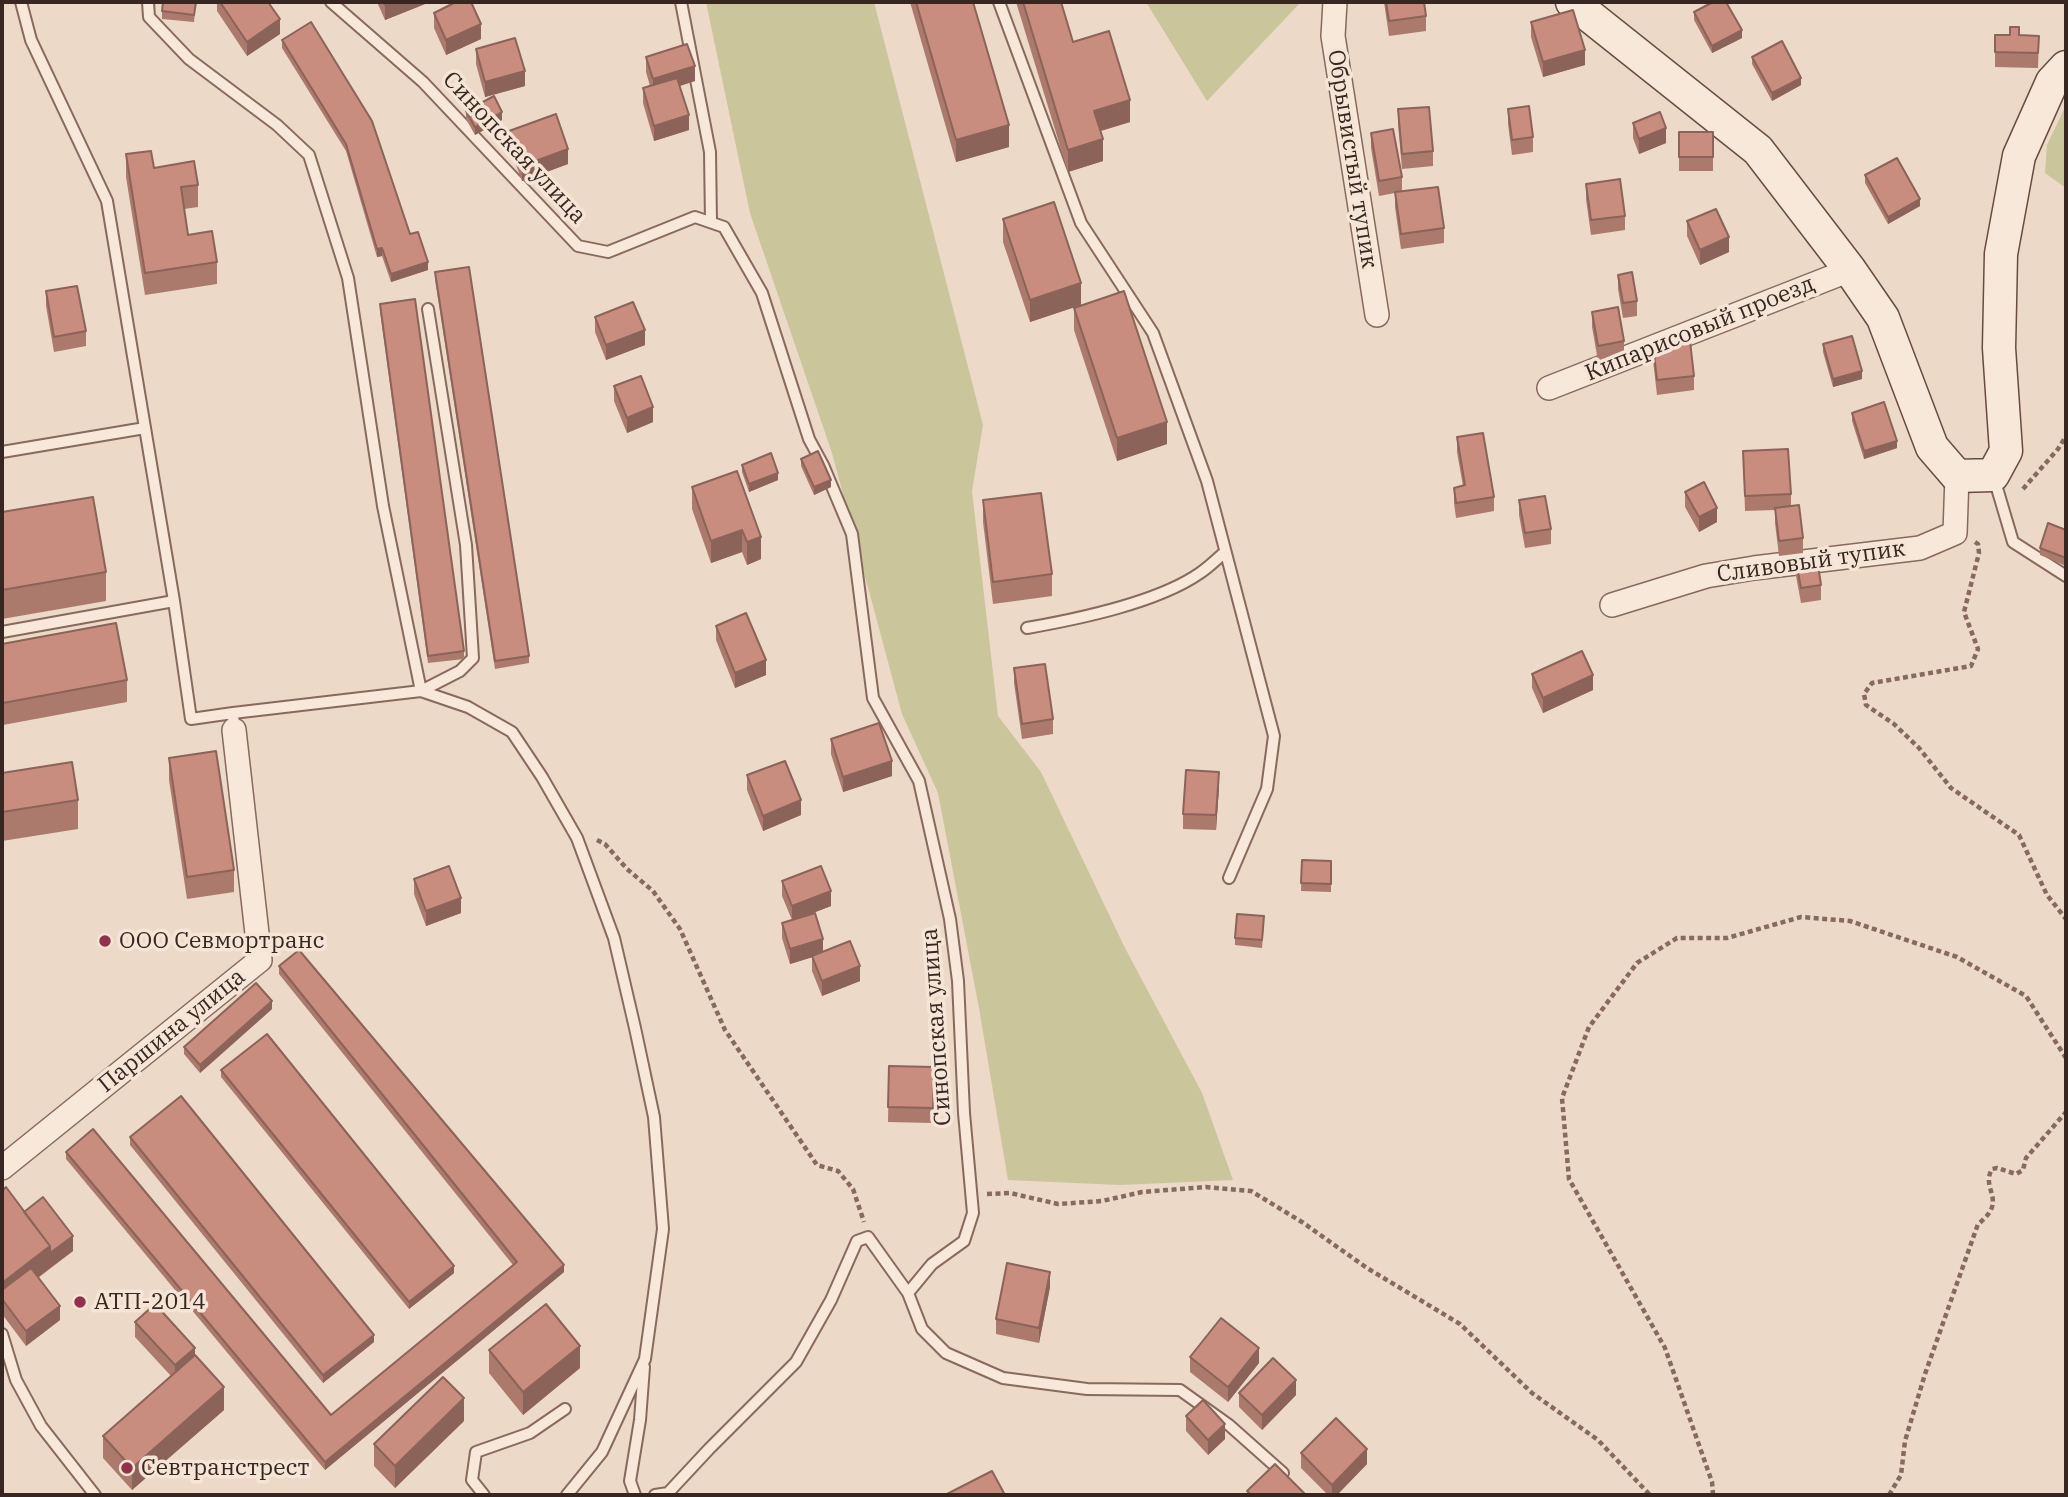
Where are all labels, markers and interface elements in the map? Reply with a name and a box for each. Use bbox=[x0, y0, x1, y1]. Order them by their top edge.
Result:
street label: Обрывистый тупик bbox=[1321, 48, 1383, 270]
street label: Синопская улица bbox=[436, 66, 592, 230]
street label: Кипарисовый проезд bbox=[1581, 270, 1819, 388]
street label: Сливовый тупик bbox=[1715, 535, 1907, 589]
place label: ООО Севмортранс bbox=[119, 927, 325, 955]
street label: Синопская улица bbox=[916, 927, 958, 1127]
marker: ООО Севмортранс bbox=[97, 933, 113, 949]
street label: Паршина улица bbox=[93, 963, 251, 1099]
place label: АТП-2014 bbox=[94, 1288, 206, 1316]
marker: АТП-2014 bbox=[72, 1294, 88, 1310]
place label: Севтранстрест bbox=[141, 1454, 310, 1482]
marker: Севтранстрест bbox=[119, 1460, 135, 1476]

